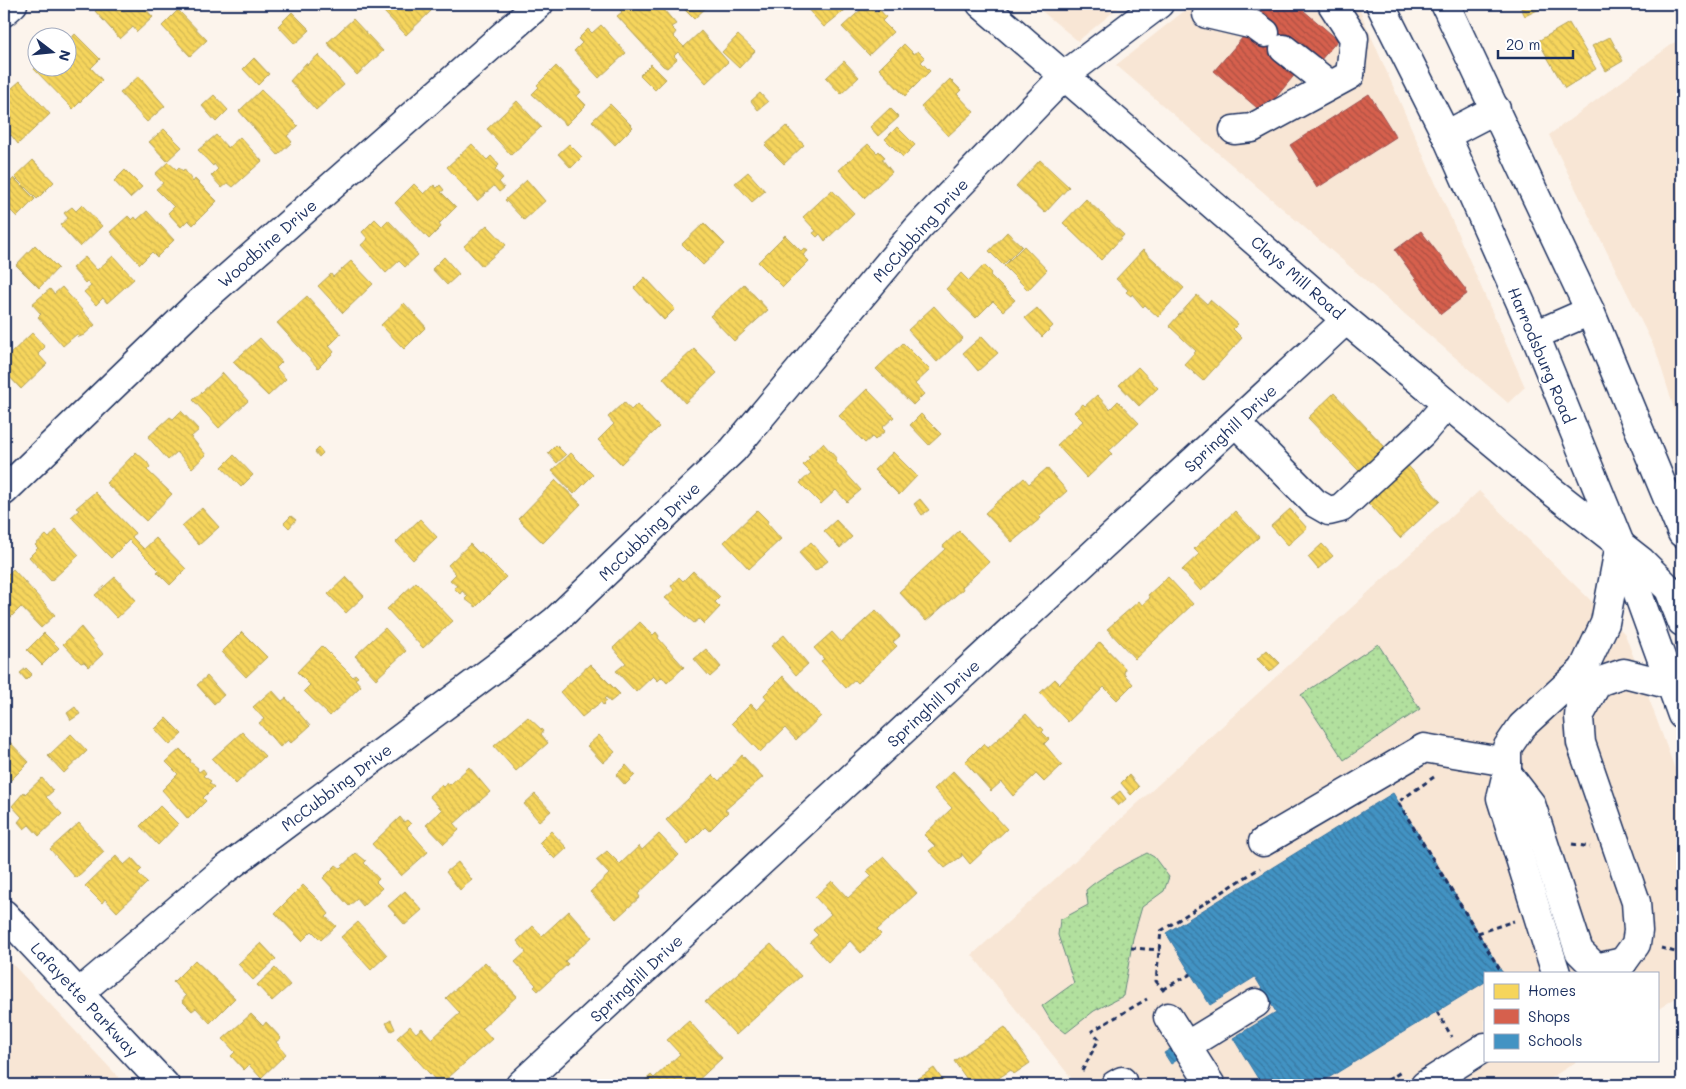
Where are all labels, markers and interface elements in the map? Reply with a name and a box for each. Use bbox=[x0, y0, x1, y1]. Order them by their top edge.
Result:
north arrow bbox=[28, 28, 78, 78]
scale bar bbox=[1498, 28, 1574, 60]
text: 20 m bbox=[1506, 34, 1540, 54]
text: N bbox=[54, 48, 76, 63]
street label: McCubbing Drive bbox=[868, 173, 972, 287]
street label: Woodbine Drive bbox=[213, 194, 321, 292]
street label: Clays Mill Road bbox=[1247, 231, 1349, 323]
street label: Harrodsburg Road bbox=[1504, 284, 1580, 426]
street label: Springhill Drive bbox=[1179, 380, 1281, 476]
street label: McCubbing Drive bbox=[594, 477, 704, 585]
street label: Springhill Drive bbox=[882, 655, 984, 751]
street label: McCubbing Drive bbox=[277, 739, 395, 835]
street label: Springhill Drive bbox=[585, 930, 687, 1026]
street label: Lafayette Parkway bbox=[27, 937, 143, 1061]
legend bbox=[1484, 972, 1658, 1062]
text: Homes bbox=[1528, 980, 1576, 1000]
text: Shops bbox=[1528, 1006, 1570, 1026]
text: Schools bbox=[1528, 1030, 1583, 1050]

